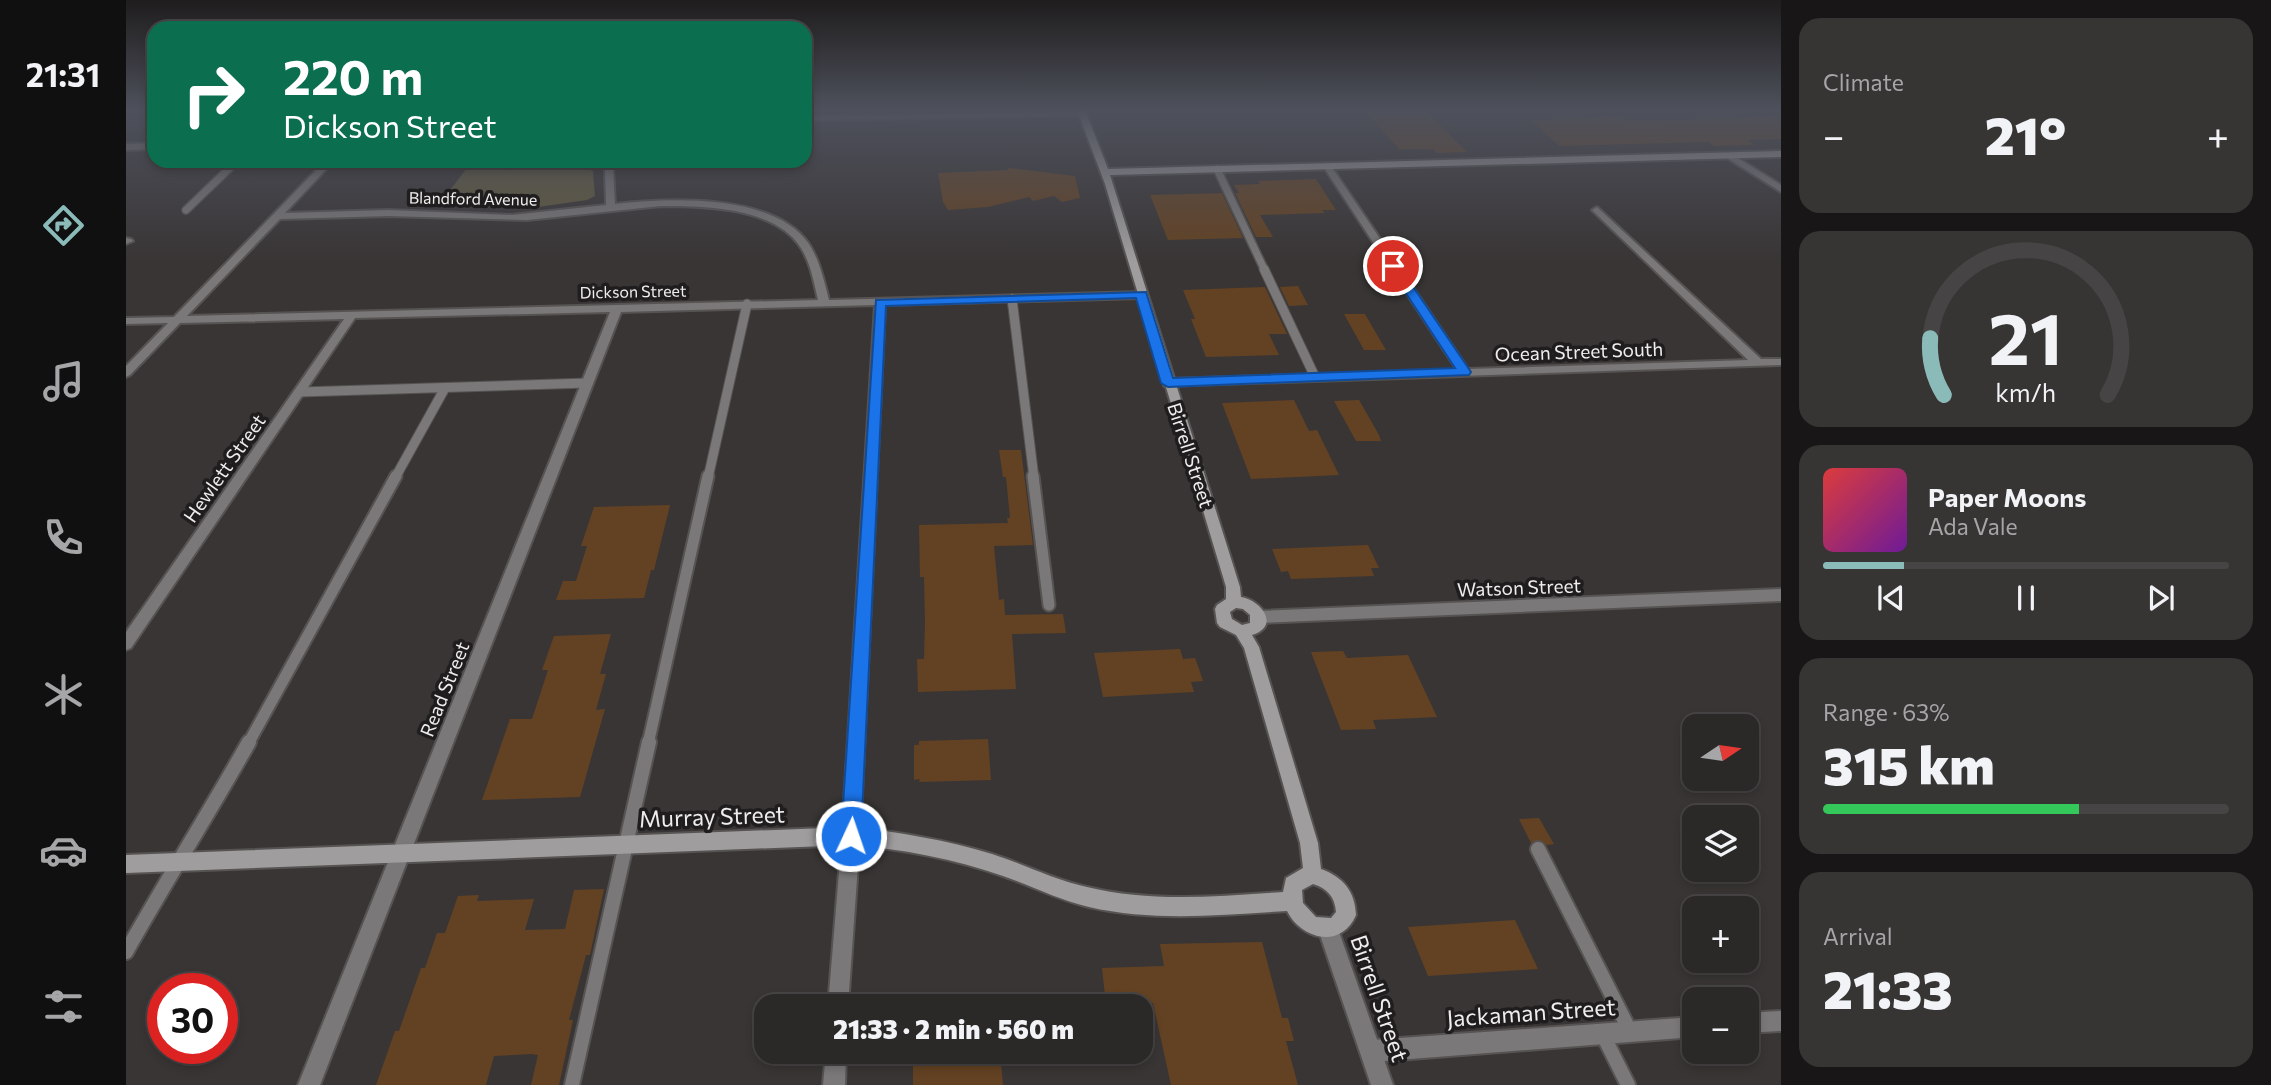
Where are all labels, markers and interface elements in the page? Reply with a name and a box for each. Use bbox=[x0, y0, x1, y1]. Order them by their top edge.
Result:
text: 220 m bbox=[283, 45, 423, 105]
icon: right bbox=[168, 49, 259, 140]
text: 21:31 bbox=[26, 54, 100, 94]
text: Climate bbox=[1823, 68, 1904, 96]
text: 21° bbox=[1985, 102, 2066, 166]
text: Dickson Street bbox=[283, 105, 497, 145]
text: − bbox=[1823, 111, 1845, 158]
text: + bbox=[2207, 111, 2229, 158]
street label: Blandford Avenue bbox=[409, 187, 537, 209]
icon: directions bbox=[39, 201, 88, 250]
pin bbox=[1363, 236, 1423, 296]
icon: arrive bbox=[1374, 247, 1412, 285]
street label: Dickson Street bbox=[579, 281, 687, 301]
text: 21 bbox=[1989, 292, 2063, 381]
street label: Ocean Street South bbox=[1494, 337, 1664, 365]
icon: music bbox=[39, 357, 88, 406]
text: km/h bbox=[1996, 377, 2056, 407]
street label: Birrell Street bbox=[1163, 400, 1219, 511]
street label: Hewlett Street bbox=[178, 409, 270, 527]
text: Paper Moons bbox=[1928, 481, 2086, 512]
text: Ada Vale bbox=[1928, 512, 2018, 540]
icon: phone bbox=[39, 513, 88, 562]
street label: Watson Street bbox=[1456, 573, 1582, 601]
icon: previous bbox=[1872, 579, 1910, 617]
icon: pause bbox=[2007, 579, 2045, 617]
icon: next bbox=[2142, 579, 2180, 617]
street label: Read Street bbox=[415, 638, 474, 740]
icon: climate bbox=[39, 670, 88, 719]
text: Range · 63% bbox=[1823, 698, 1949, 726]
north arrow bbox=[1682, 714, 1759, 791]
map controls bbox=[1682, 714, 1759, 1064]
text: 315 km bbox=[1823, 732, 1995, 796]
street label: Murray Street bbox=[639, 799, 785, 833]
position arrow bbox=[814, 799, 888, 873]
button: layers bbox=[1682, 805, 1759, 882]
icon: car bbox=[39, 826, 88, 875]
button: + bbox=[1682, 896, 1759, 973]
text: Arrival bbox=[1823, 922, 1893, 950]
street label: Birrell Street bbox=[1345, 931, 1415, 1065]
text: 21:33 bbox=[1823, 956, 1953, 1020]
speed limit sign: 30 bbox=[147, 973, 238, 1064]
icon: filters bbox=[39, 982, 88, 1031]
button: − bbox=[1682, 987, 1759, 1064]
street label: Jackaman Street bbox=[1446, 992, 1616, 1032]
text: 21:33 · 2 min · 560 m bbox=[833, 1013, 1074, 1044]

